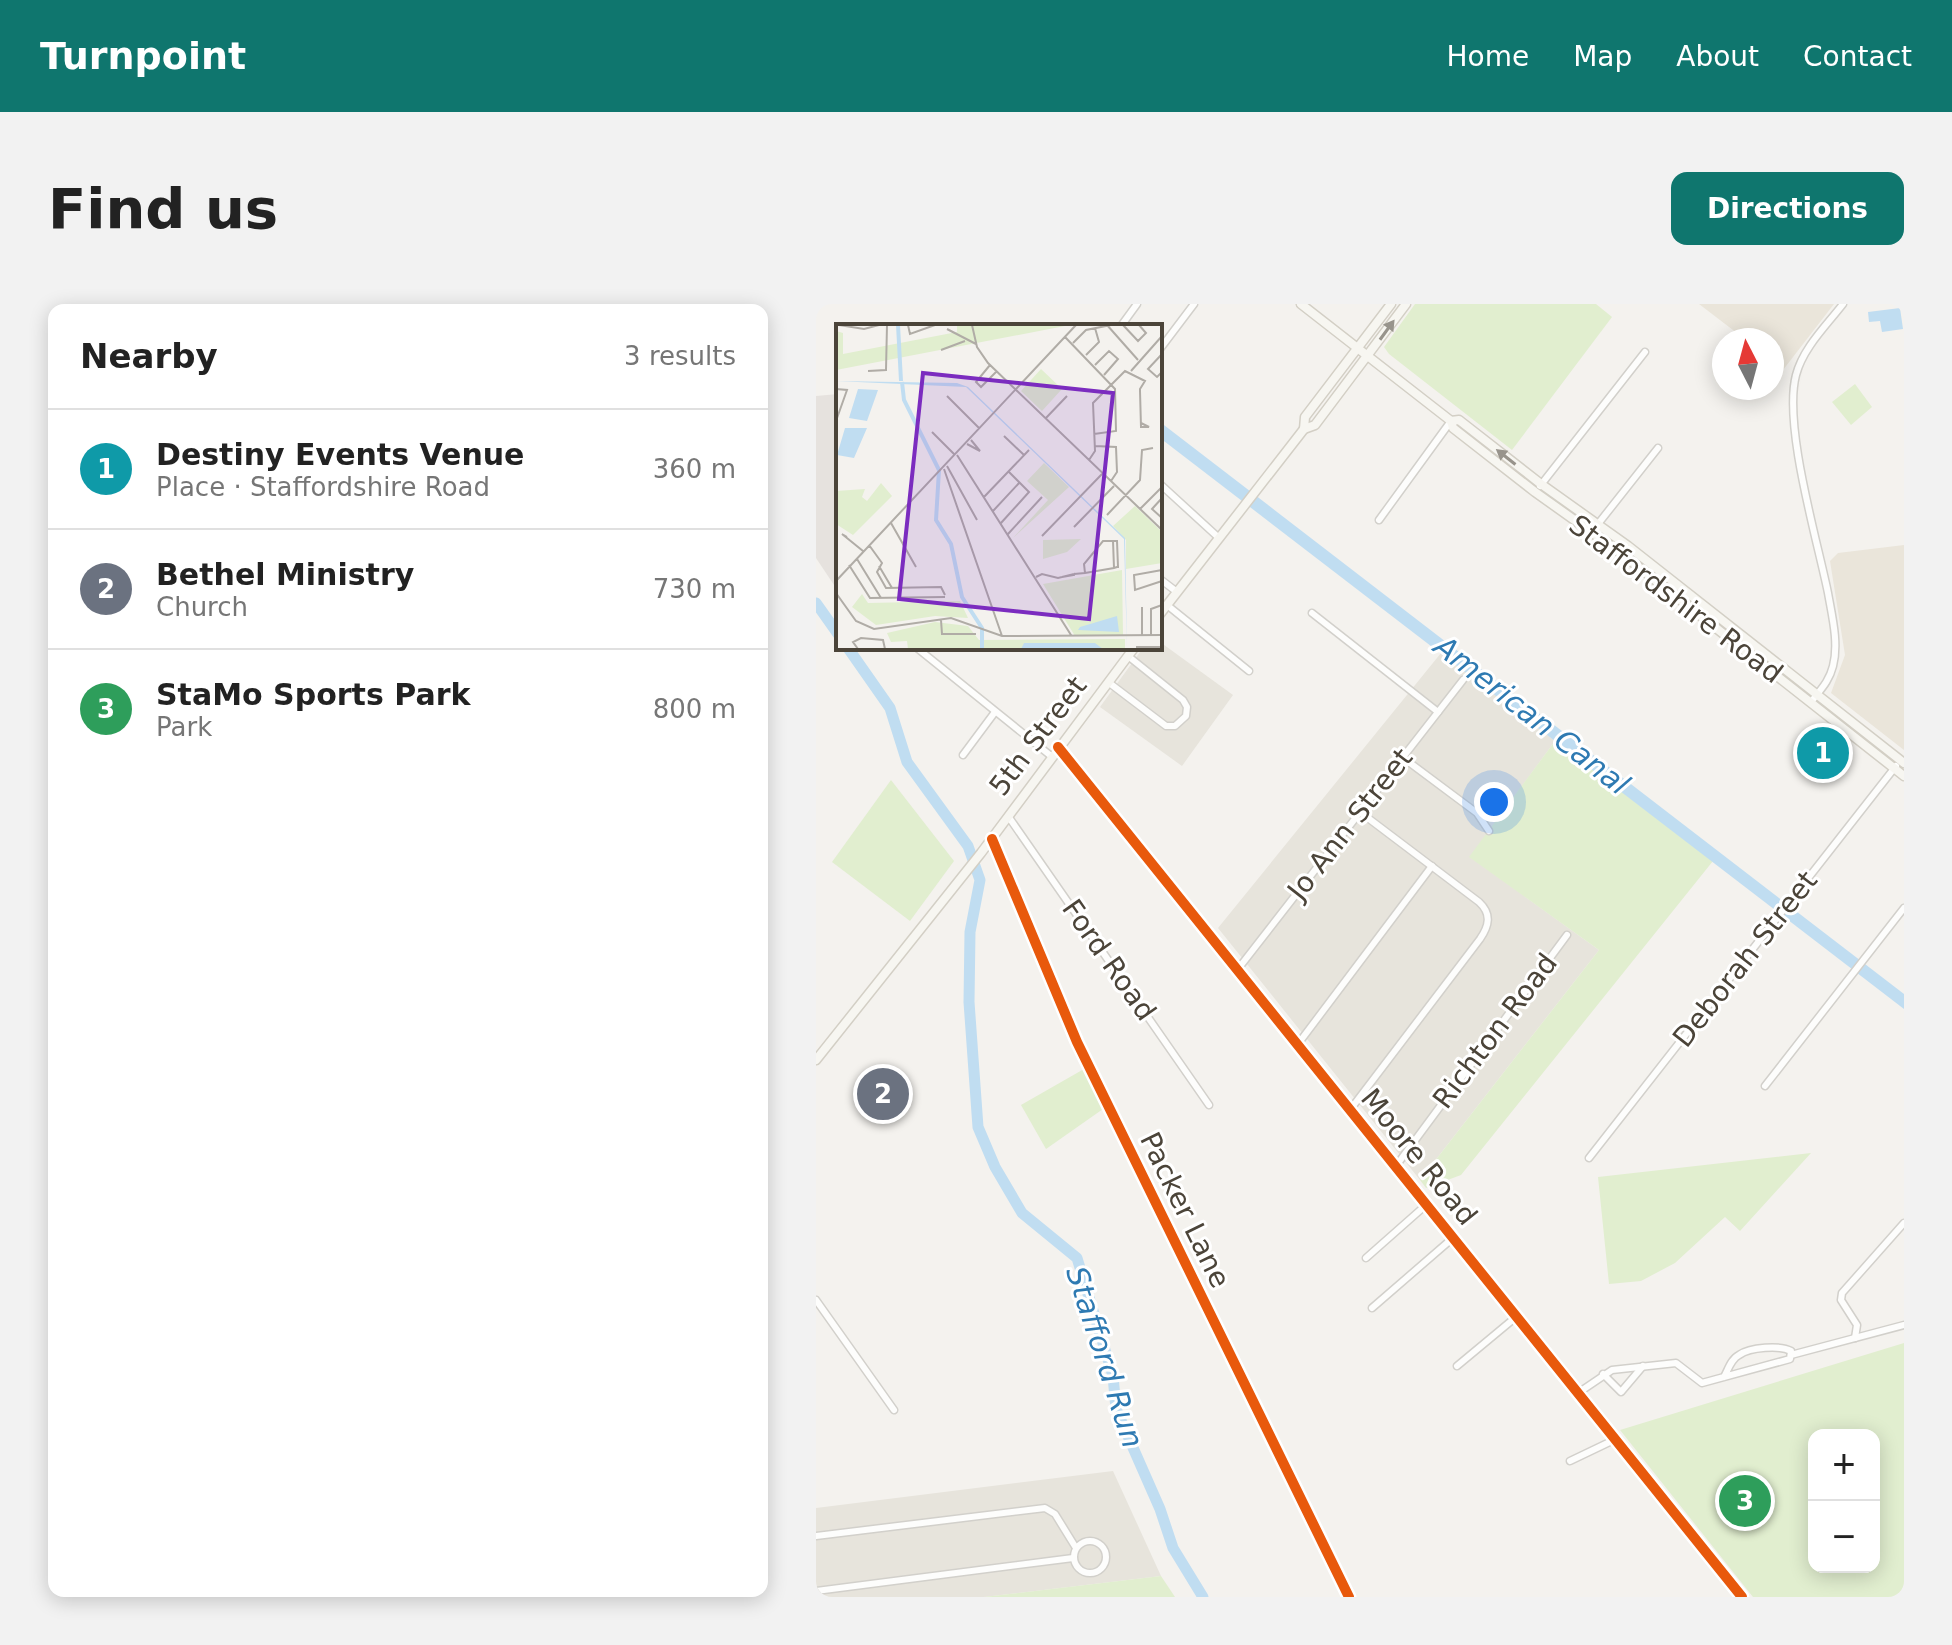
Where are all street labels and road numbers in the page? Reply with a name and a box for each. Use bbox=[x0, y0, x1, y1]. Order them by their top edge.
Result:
street label: Staffordshire Road bbox=[1563, 508, 1789, 690]
street label: 5th Street bbox=[983, 670, 1093, 802]
street label: Jo Ann Street bbox=[1279, 742, 1419, 908]
street label: Deborah Street bbox=[1666, 864, 1824, 1054]
street label: Ford Road bbox=[1055, 893, 1163, 1027]
street label: Richton Road bbox=[1426, 947, 1564, 1115]
street label: Moore Road bbox=[1354, 1082, 1484, 1232]
street label: Packer Lane bbox=[1133, 1127, 1237, 1293]

